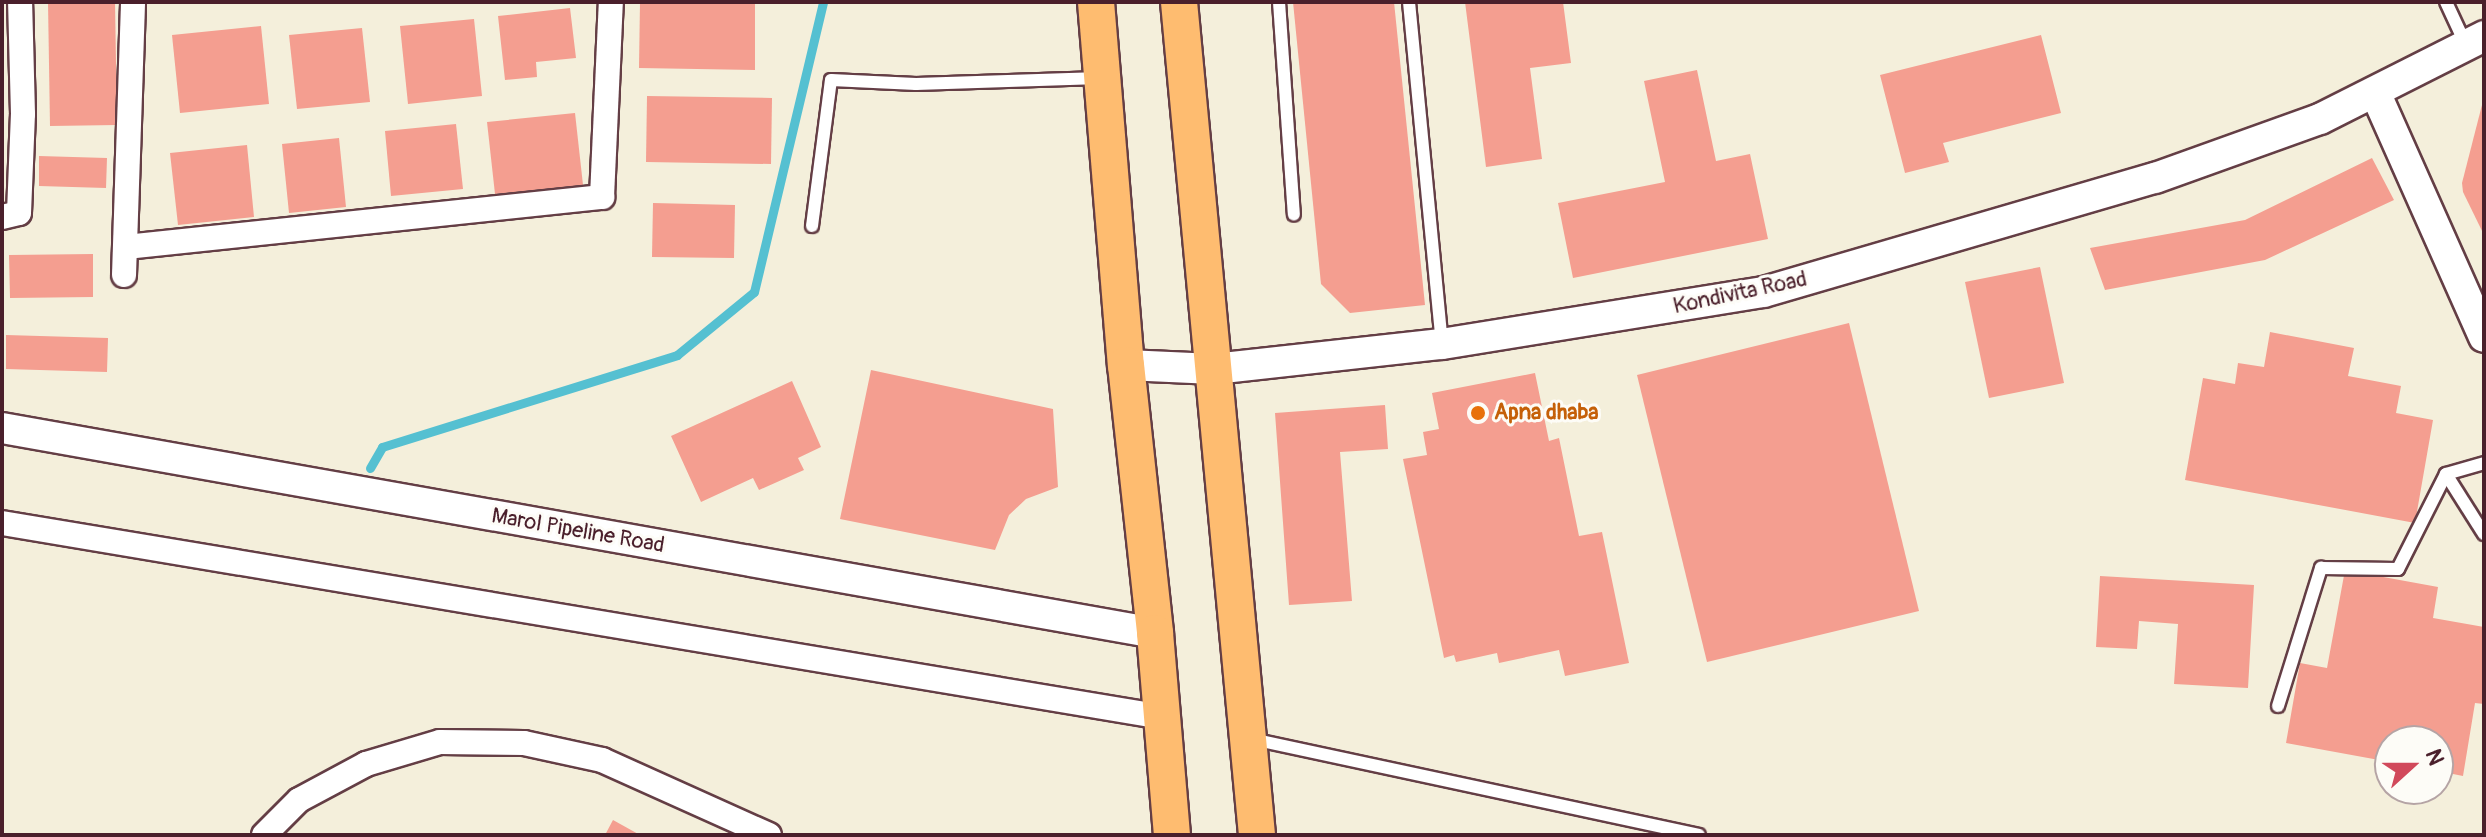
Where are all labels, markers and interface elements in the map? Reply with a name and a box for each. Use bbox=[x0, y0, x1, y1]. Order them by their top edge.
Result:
street label: Kondivita Road bbox=[1671, 266, 1809, 320]
place label: Apna dhaba bbox=[1494, 400, 1598, 426]
marker: Apna dhaba bbox=[1469, 404, 1487, 422]
street label: Marol Pipeline Road bbox=[489, 503, 667, 559]
north arrow bbox=[2374, 725, 2454, 805]
text: N bbox=[2419, 745, 2450, 769]

